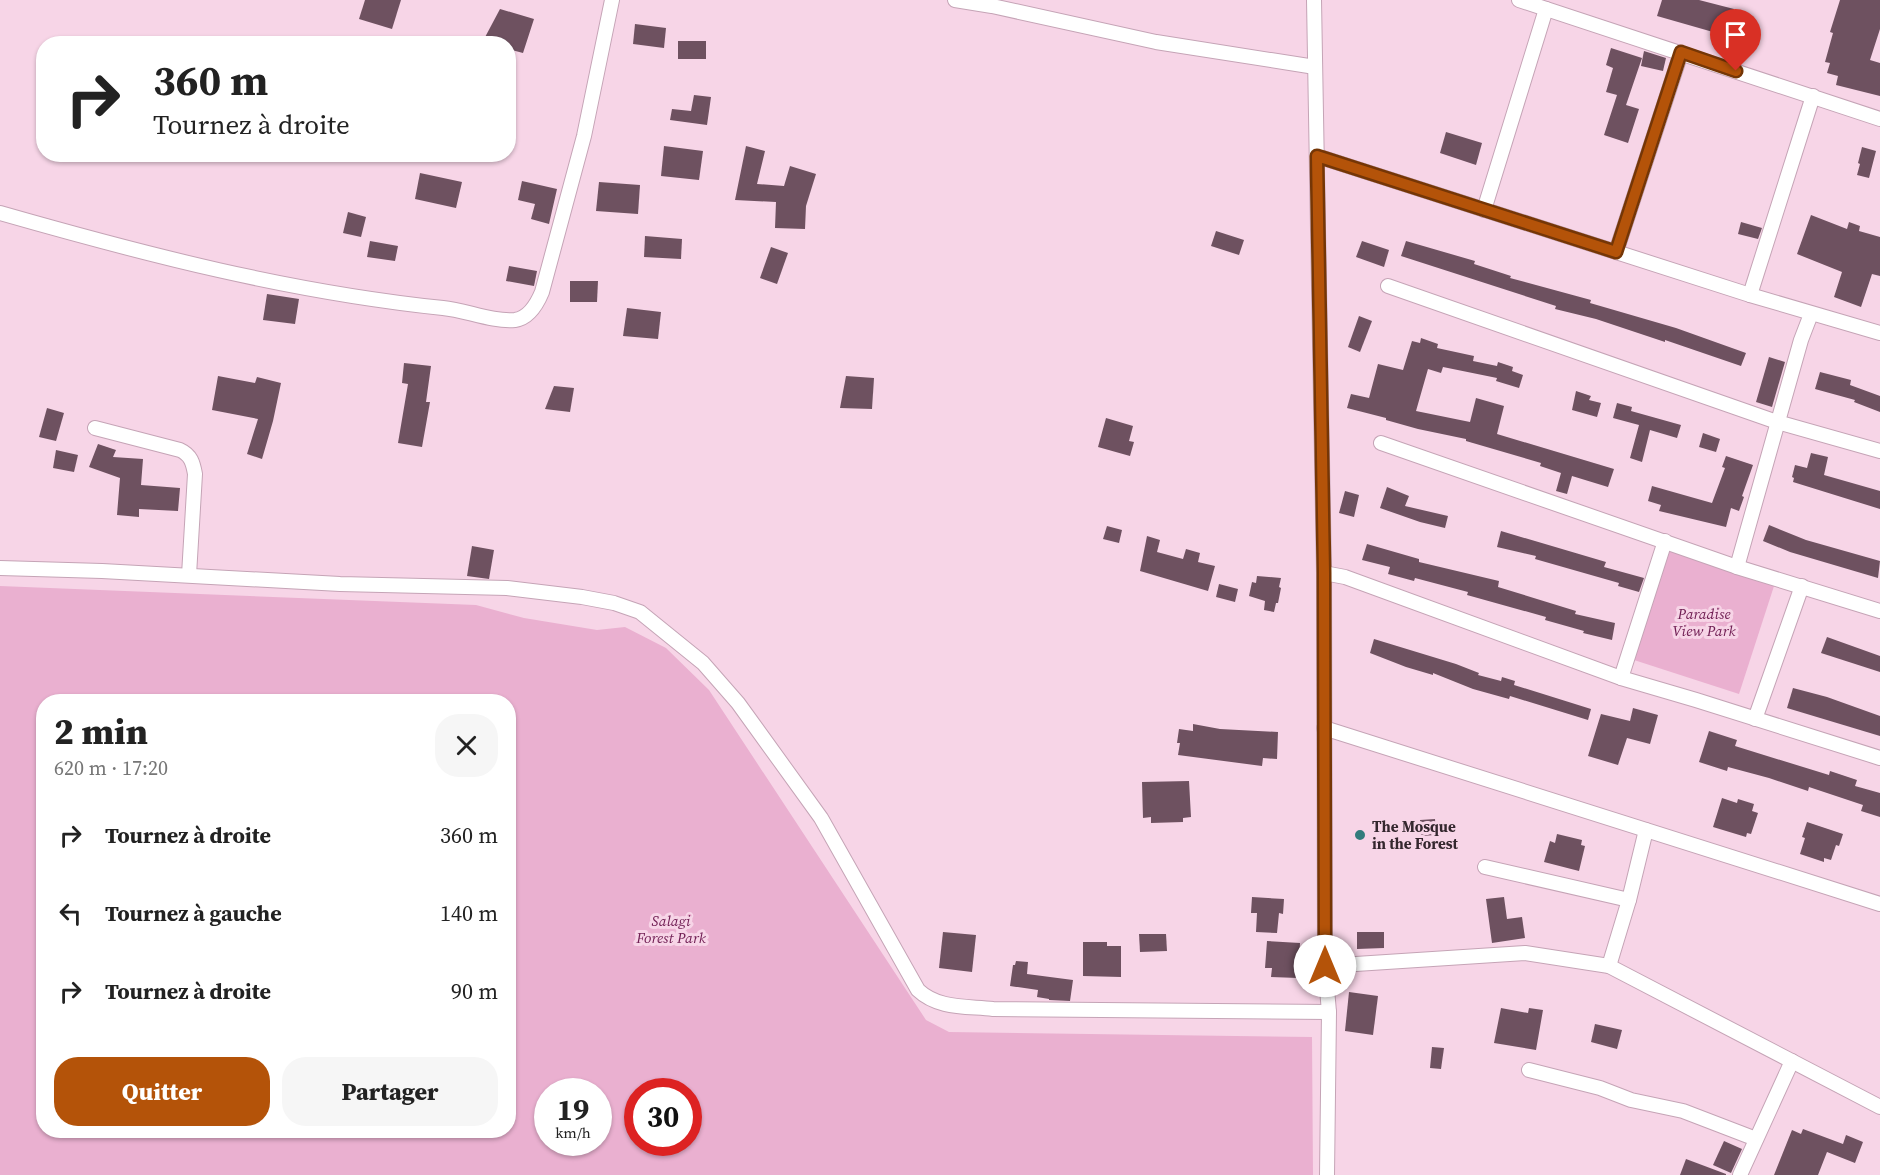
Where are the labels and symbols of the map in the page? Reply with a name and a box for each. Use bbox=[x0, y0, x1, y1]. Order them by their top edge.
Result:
pin bbox=[1710, 9, 1761, 71]
park label: Paradise View Park bbox=[1673, 603, 1736, 641]
place label: The Mosque in the Forest bbox=[1372, 816, 1459, 854]
marker: The Mosque in the Forest bbox=[1353, 828, 1367, 842]
park label: Salagi Forest Park bbox=[635, 910, 707, 948]
position arrow bbox=[1293, 934, 1357, 998]
speed limit sign: 30 bbox=[624, 1078, 702, 1156]

